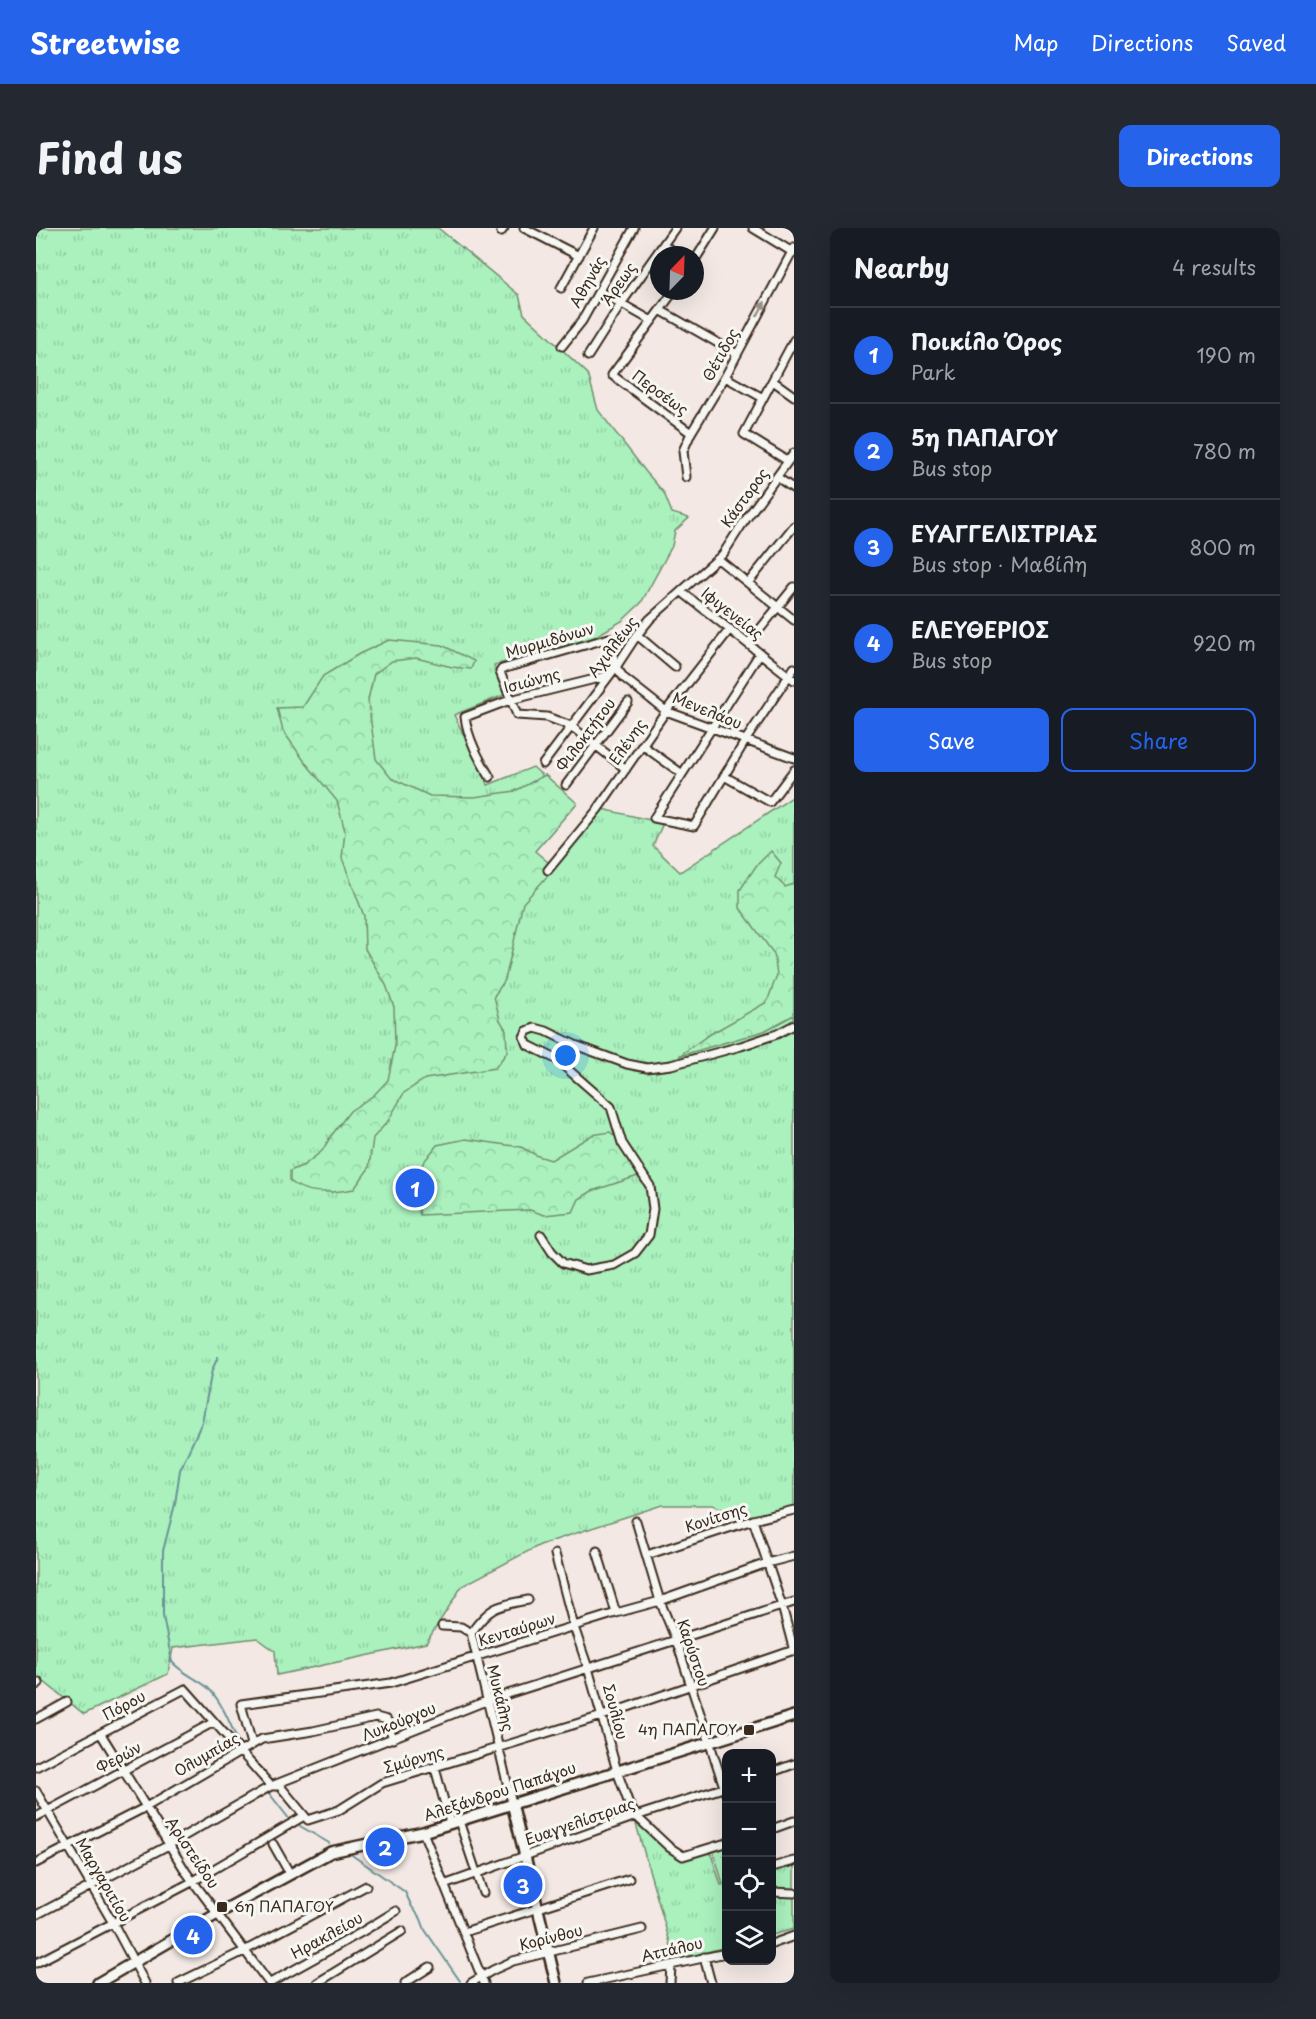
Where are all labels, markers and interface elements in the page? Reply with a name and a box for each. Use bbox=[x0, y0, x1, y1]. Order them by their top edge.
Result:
text: Streetwise bbox=[30, 21, 180, 64]
text: Map bbox=[1013, 26, 1058, 58]
text: Directions bbox=[1091, 26, 1193, 58]
text: Saved bbox=[1226, 26, 1286, 58]
text: Find us bbox=[36, 125, 183, 188]
button: Directions bbox=[1119, 125, 1280, 187]
north arrow bbox=[650, 246, 704, 300]
text: Nearby bbox=[854, 248, 949, 287]
street label: Αθηνάς bbox=[563, 251, 610, 311]
text: 4 results bbox=[1172, 252, 1256, 282]
street label: Άρεως bbox=[595, 257, 641, 310]
one-way arrow bbox=[756, 300, 766, 317]
street label: Θέτιδος bbox=[696, 323, 744, 385]
text: Ποικίλο Όρος bbox=[911, 324, 1062, 357]
text: 1 bbox=[869, 340, 878, 370]
text: 190 m bbox=[1197, 340, 1256, 370]
text: Park bbox=[911, 357, 956, 387]
street label: Περσέως bbox=[628, 363, 694, 420]
text: 5η ΠΑΠΑΓΟΥ bbox=[911, 420, 1058, 453]
text: 2 bbox=[866, 436, 881, 466]
text: 780 m bbox=[1193, 436, 1256, 466]
text: Bus stop bbox=[911, 453, 992, 483]
street label: Κάστορος bbox=[714, 462, 773, 532]
text: ΕΥΑΓΓΕΛΙΣΤΡΙΑΣ bbox=[911, 516, 1097, 549]
text: 3 bbox=[867, 532, 880, 562]
text: 800 m bbox=[1189, 532, 1256, 562]
text: Bus stop · Μαβίλη bbox=[911, 549, 1087, 579]
street label: Ιφιγενείας bbox=[697, 581, 769, 645]
street label: Αχιλλέως bbox=[581, 610, 643, 681]
text: ΕΛΕΥΘΕΡΙΟΣ bbox=[911, 612, 1049, 645]
street label: Μυρμιδόνων bbox=[503, 616, 597, 663]
text: 4 bbox=[867, 628, 880, 658]
text: 920 m bbox=[1193, 628, 1256, 658]
text: Bus stop bbox=[911, 645, 992, 675]
street label: Ισιώνης bbox=[501, 661, 563, 698]
street label: Μενελάου bbox=[669, 685, 746, 734]
street label: Φιλοκτήτου bbox=[549, 692, 620, 776]
button: Save bbox=[854, 708, 1049, 772]
button: Share bbox=[1061, 708, 1256, 772]
street label: Ελένης bbox=[602, 713, 651, 769]
your location bbox=[551, 1041, 580, 1070]
pin: 1 bbox=[396, 1166, 434, 1210]
street label: Κονίτσης bbox=[682, 1496, 750, 1537]
street label: Κενταύρων bbox=[475, 1606, 558, 1651]
street label: Καρύστου bbox=[672, 1616, 717, 1689]
street label: Μυκάλης bbox=[482, 1662, 521, 1734]
street label: Σουλίου bbox=[598, 1681, 635, 1742]
street label: Πόρου bbox=[98, 1684, 149, 1726]
street label: Λυκούργου bbox=[358, 1695, 439, 1746]
place label: 4η ΠΑΠΑΓΟΥ bbox=[638, 1717, 737, 1740]
marker: 4η ΠΑΠΑΓΟΥ bbox=[742, 1723, 756, 1737]
street label: Ολυμπίας bbox=[169, 1726, 243, 1782]
street label: Φερών bbox=[91, 1735, 145, 1778]
street label: Σμύρνης bbox=[381, 1739, 447, 1778]
map controls bbox=[722, 1749, 776, 1965]
button: + bbox=[722, 1749, 776, 1803]
street label: Αλεξάνδρου Παπάγου bbox=[420, 1755, 579, 1826]
street label: Ευαγγελίστριας bbox=[521, 1791, 638, 1850]
button: − bbox=[722, 1803, 776, 1857]
street label: Αριστείδου bbox=[161, 1812, 226, 1893]
pin: 2 bbox=[366, 1824, 404, 1870]
street label: Μαργαριτίου bbox=[71, 1833, 138, 1926]
button: locate bbox=[722, 1857, 776, 1911]
pin: 3 bbox=[504, 1862, 542, 1908]
place label: 6η ΠΑΠΑΓΟΥ bbox=[234, 1894, 334, 1917]
marker: 6η ΠΑΠΑΓΟΥ bbox=[215, 1900, 229, 1914]
street label: Ηρακλείου bbox=[286, 1905, 367, 1964]
button: layers bbox=[722, 1911, 776, 1965]
pin: 4 bbox=[174, 1912, 212, 1958]
street label: Κορίνθου bbox=[516, 1918, 585, 1956]
street label: Αττάλου bbox=[639, 1930, 705, 1967]

